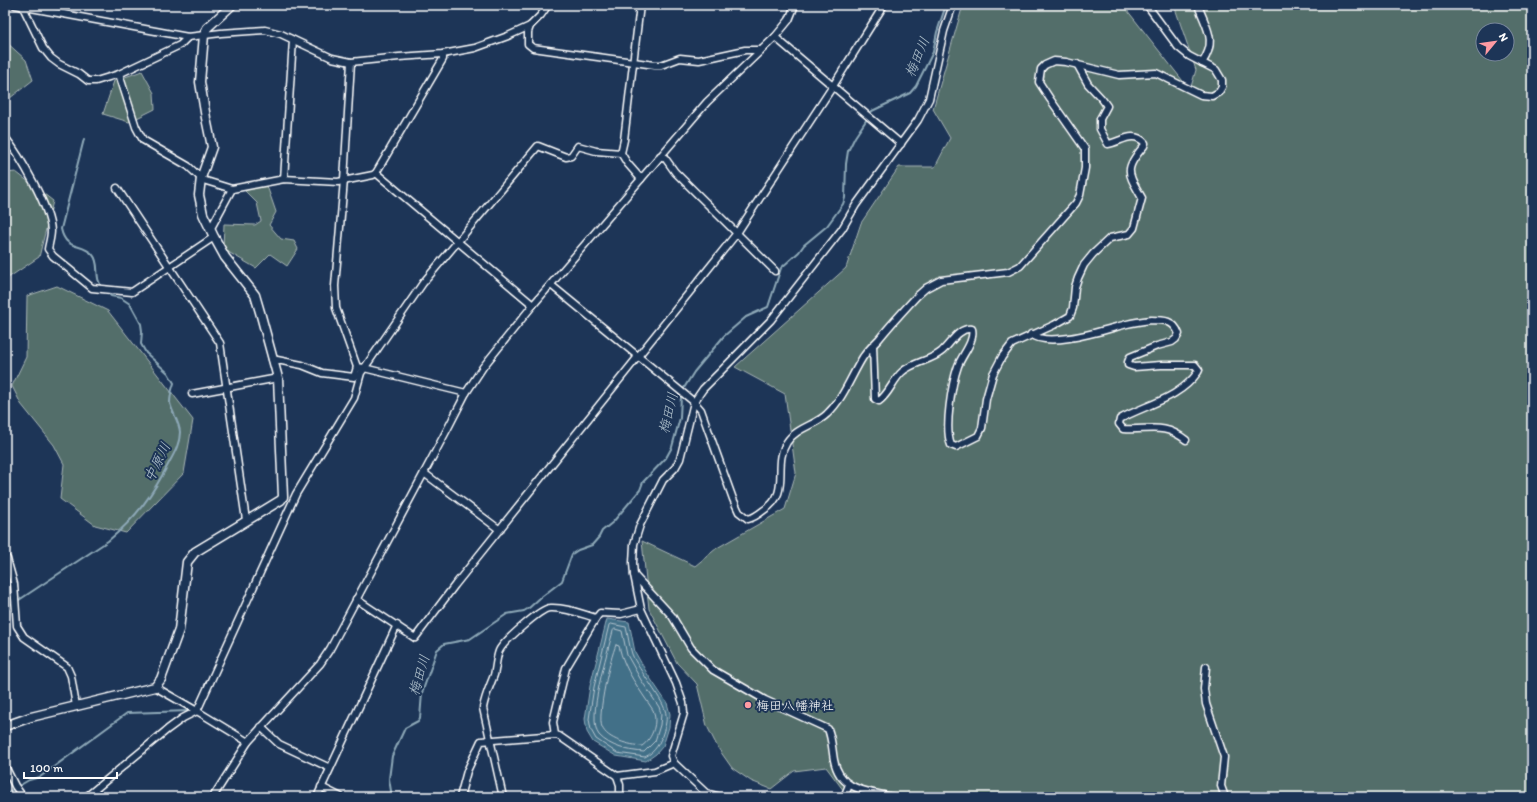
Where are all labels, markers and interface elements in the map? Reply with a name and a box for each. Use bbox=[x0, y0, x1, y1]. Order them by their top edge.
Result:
north arrow bbox=[1475, 22, 1515, 62]
text: N bbox=[1496, 31, 1511, 44]
water label: 梅田川 bbox=[901, 35, 933, 80]
water label: 梅田川 bbox=[655, 391, 681, 435]
water label: 中原川 bbox=[141, 440, 174, 485]
water label: 梅田川 bbox=[406, 653, 433, 698]
place label: 梅田八幡神社 bbox=[756, 698, 834, 713]
marker: 梅田八幡神社 bbox=[743, 700, 753, 710]
scale bar bbox=[24, 754, 117, 780]
text: 100 m bbox=[30, 761, 63, 775]

